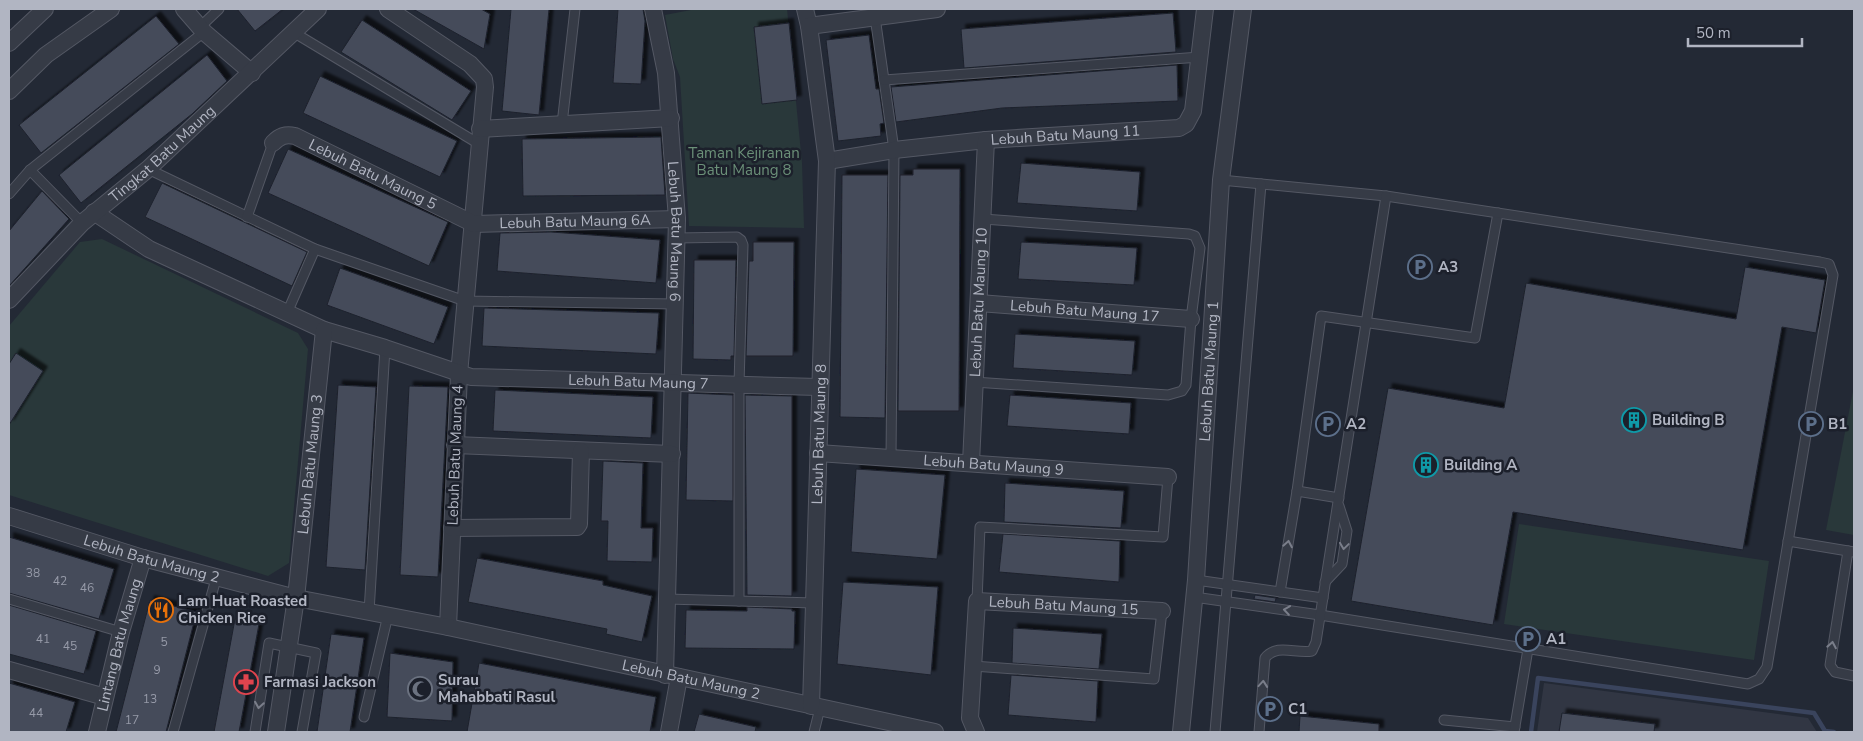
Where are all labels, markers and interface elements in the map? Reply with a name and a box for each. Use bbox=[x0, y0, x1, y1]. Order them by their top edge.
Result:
scale bar bbox=[1688, 15, 1802, 47]
text: 50 m bbox=[1696, 23, 1731, 43]
street label: Tingkat Batu Maung bbox=[105, 101, 220, 207]
street label: Lebuh Batu Maung 11 bbox=[990, 120, 1141, 150]
street label: Lebuh Batu Maung 5 bbox=[305, 134, 440, 214]
park label: Taman Kejiranan Batu Maung 8 bbox=[688, 143, 800, 180]
street label: Lebuh Batu Maung 6 bbox=[663, 160, 687, 302]
street label: Lebuh Batu Maung 6A bbox=[499, 210, 651, 233]
street label: Lebuh Batu Maung 10 bbox=[965, 227, 992, 377]
parking icon: A3 bbox=[1407, 254, 1433, 280]
place label: A3 bbox=[1438, 257, 1458, 277]
street label: Lebuh Batu Maung 17 bbox=[1009, 295, 1160, 327]
street label: Lebuh Batu Maung 1 bbox=[1195, 300, 1223, 442]
street label: Lebuh Batu Maung 8 bbox=[807, 364, 831, 505]
street label: Lebuh Batu Maung 7 bbox=[568, 370, 709, 394]
street label: Lebuh Batu Maung 4 bbox=[443, 384, 467, 526]
street label: Lebuh Batu Maung 3 bbox=[293, 393, 327, 535]
building icon: Building B bbox=[1621, 407, 1647, 433]
place label: Building B bbox=[1652, 410, 1725, 430]
parking icon: A2 bbox=[1315, 411, 1341, 437]
parking icon: B1 bbox=[1798, 411, 1824, 437]
place label: A2 bbox=[1346, 414, 1366, 434]
place label: B1 bbox=[1828, 414, 1847, 434]
street label: Lebuh Batu Maung 9 bbox=[923, 450, 1064, 480]
building icon: Building A bbox=[1413, 452, 1439, 478]
place label: Building A bbox=[1444, 455, 1518, 475]
street label: Lebuh Batu Maung 2 bbox=[81, 530, 222, 588]
one-way arrow bbox=[1283, 540, 1293, 548]
one-way arrow bbox=[1340, 542, 1350, 550]
house number: 38 bbox=[26, 565, 40, 581]
house number: 42 bbox=[53, 573, 67, 589]
street label: Lintang Batu Maung bbox=[92, 576, 146, 713]
house number: 46 bbox=[80, 580, 94, 596]
place label: Lam Huat Roasted Chicken Rice bbox=[178, 591, 307, 628]
street label: Lebuh Batu Maung 15 bbox=[988, 592, 1139, 620]
restaurant icon: Lam Huat Roasted Chicken Rice bbox=[148, 597, 174, 623]
one-way arrow bbox=[1283, 605, 1291, 615]
parking icon: A1 bbox=[1515, 626, 1541, 652]
place label: A1 bbox=[1546, 629, 1566, 649]
house number: 41 bbox=[36, 631, 50, 647]
house number: 5 bbox=[160, 634, 168, 650]
house number: 45 bbox=[63, 638, 77, 654]
one-way arrow bbox=[1826, 641, 1836, 650]
street label: Lebuh Batu Maung 2 bbox=[620, 655, 762, 704]
house number: 9 bbox=[153, 662, 161, 678]
pharmacy icon: Farmasi Jackson bbox=[233, 669, 259, 695]
place label: Surau Mahabbati Rasul bbox=[438, 670, 555, 707]
place label: Farmasi Jackson bbox=[264, 672, 376, 692]
mosque icon: Surau Mahabbati Rasul bbox=[407, 676, 433, 702]
one-way arrow bbox=[1257, 679, 1268, 687]
house number: 13 bbox=[143, 691, 157, 707]
parking icon: C1 bbox=[1257, 696, 1283, 722]
place label: C1 bbox=[1288, 699, 1307, 719]
one-way arrow bbox=[254, 702, 265, 710]
house number: 44 bbox=[29, 705, 43, 721]
house number: 17 bbox=[125, 712, 139, 728]

